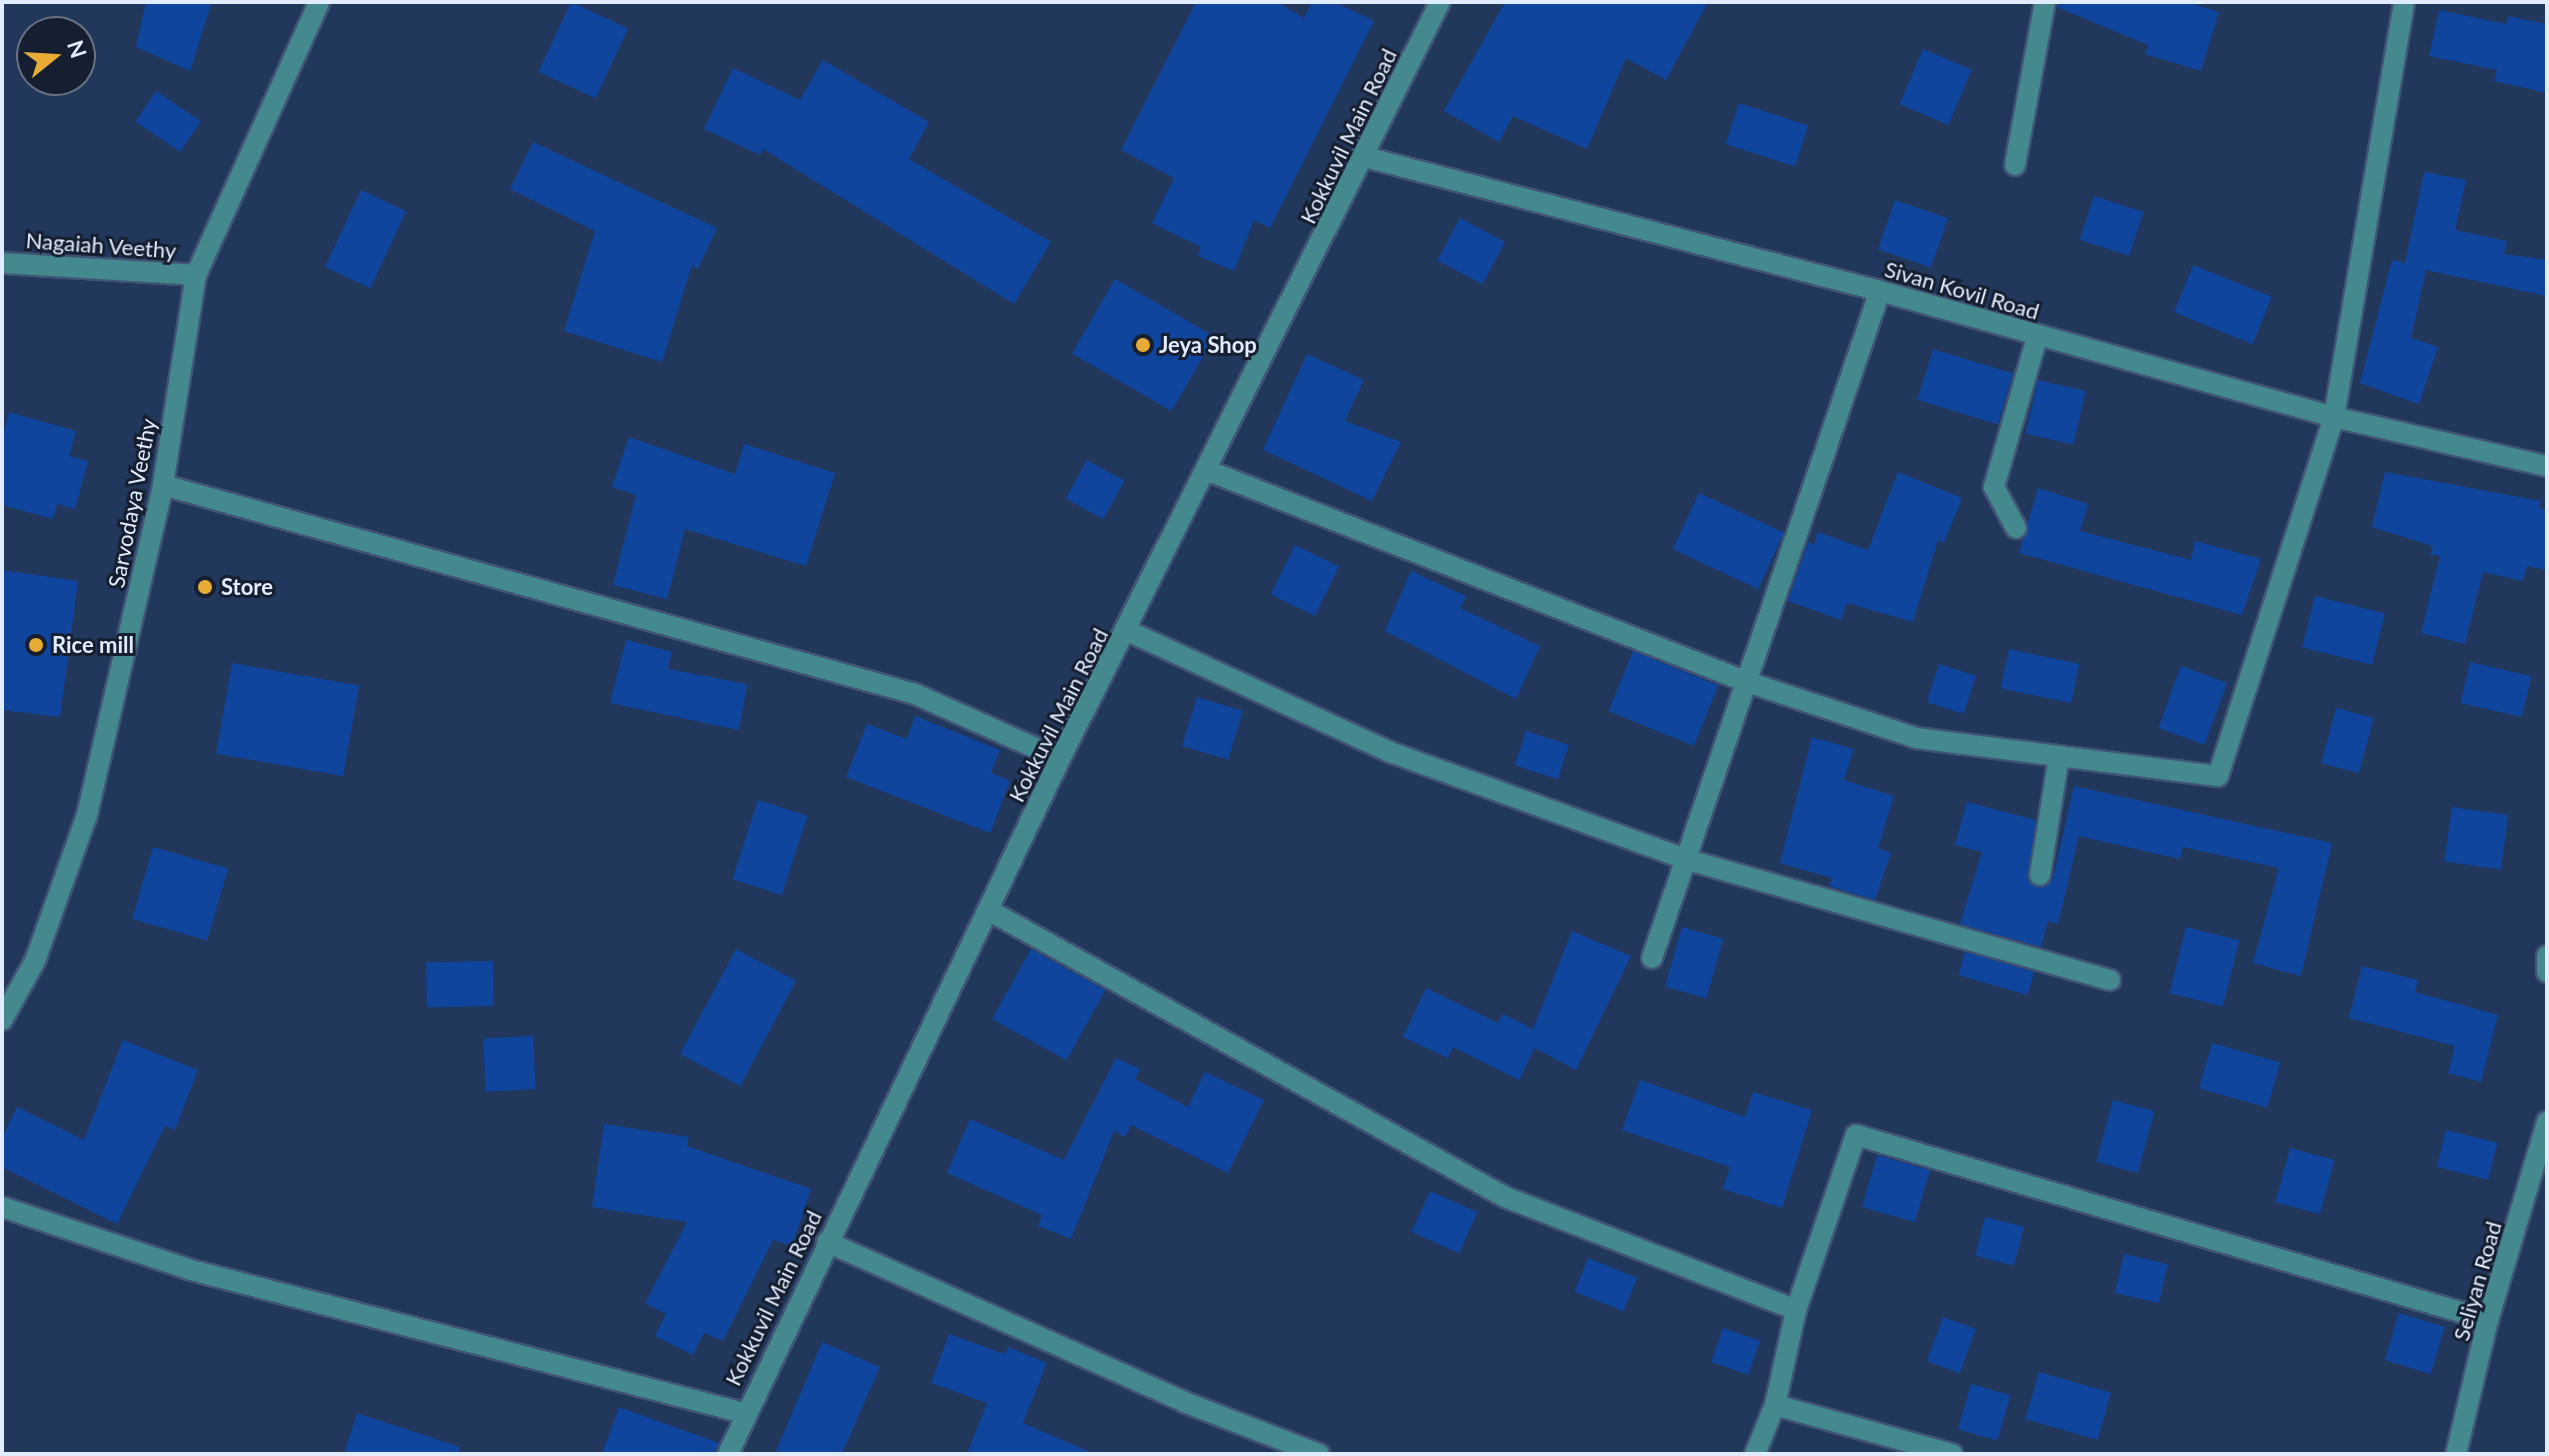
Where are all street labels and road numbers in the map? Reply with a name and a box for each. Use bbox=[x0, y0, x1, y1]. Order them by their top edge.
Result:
street label: Kokkuvil Main Road bbox=[1294, 44, 1402, 228]
street label: Nagaiah Veethy bbox=[25, 227, 177, 263]
street label: Sivan Kovil Road bbox=[1882, 255, 2042, 325]
street label: Sarvodaya Veethy bbox=[103, 416, 161, 590]
street label: Kokkuvil Main Road bbox=[1003, 624, 1113, 806]
street label: Kokkuvil Main Road bbox=[719, 1206, 827, 1390]
street label: Seliyan Road bbox=[2447, 1218, 2507, 1344]

